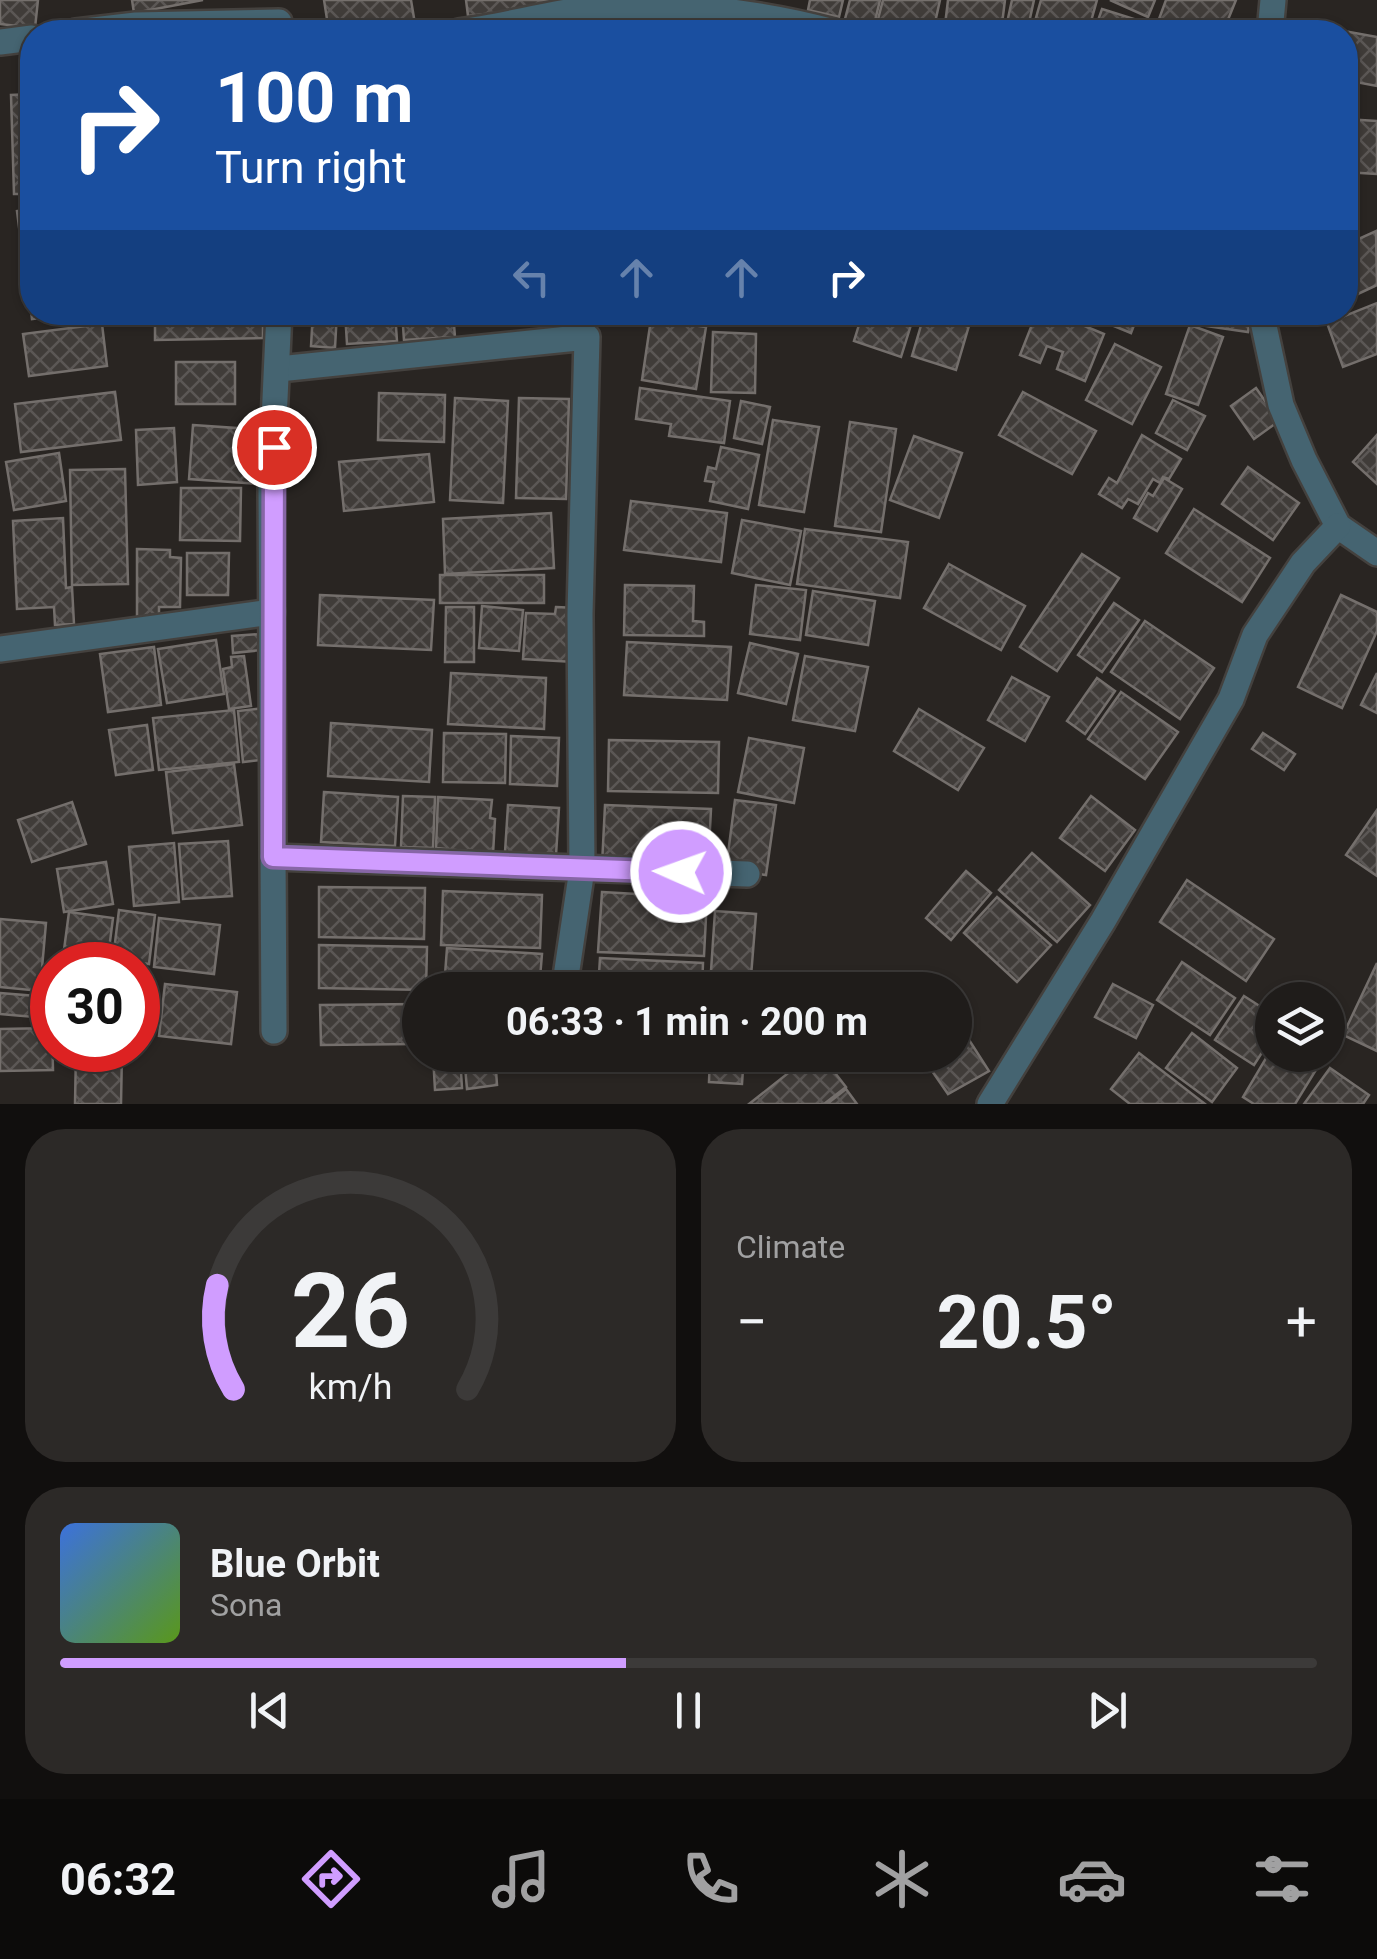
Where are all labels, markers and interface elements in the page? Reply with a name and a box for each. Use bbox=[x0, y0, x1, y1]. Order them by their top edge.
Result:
text: 100 m bbox=[215, 57, 414, 139]
icon: right bbox=[50, 60, 180, 190]
text: Turn right bbox=[215, 141, 407, 194]
icon: left bbox=[504, 250, 559, 305]
icon: ahead bbox=[609, 250, 664, 305]
icon: ahead bbox=[714, 250, 769, 305]
icon: right bbox=[819, 250, 874, 305]
pin bbox=[232, 405, 317, 490]
icon: arrive bbox=[247, 420, 302, 475]
position arrow bbox=[629, 820, 733, 924]
speed limit sign: 30 bbox=[30, 942, 160, 1072]
map controls bbox=[1255, 982, 1345, 1072]
button: layers bbox=[1255, 982, 1345, 1072]
text: 06:33 · 1 min · 200 m bbox=[506, 1000, 868, 1044]
text: Climate bbox=[736, 1228, 845, 1266]
text: 26 bbox=[291, 1251, 410, 1372]
text: 20.5° bbox=[937, 1278, 1117, 1366]
text: − bbox=[736, 1290, 767, 1354]
text: + bbox=[1286, 1290, 1317, 1354]
text: km/h bbox=[309, 1366, 392, 1408]
text: Blue Orbit bbox=[210, 1542, 380, 1586]
text: Sona bbox=[210, 1586, 282, 1624]
icon: previous bbox=[242, 1683, 297, 1738]
icon: pause bbox=[661, 1683, 716, 1738]
icon: next bbox=[1080, 1683, 1135, 1738]
icon: directions bbox=[296, 1844, 366, 1914]
icon: music bbox=[486, 1844, 556, 1914]
icon: phone bbox=[676, 1844, 746, 1914]
icon: climate bbox=[867, 1844, 937, 1914]
icon: car bbox=[1057, 1844, 1127, 1914]
icon: filters bbox=[1247, 1844, 1317, 1914]
text: 06:32 bbox=[60, 1853, 176, 1906]

